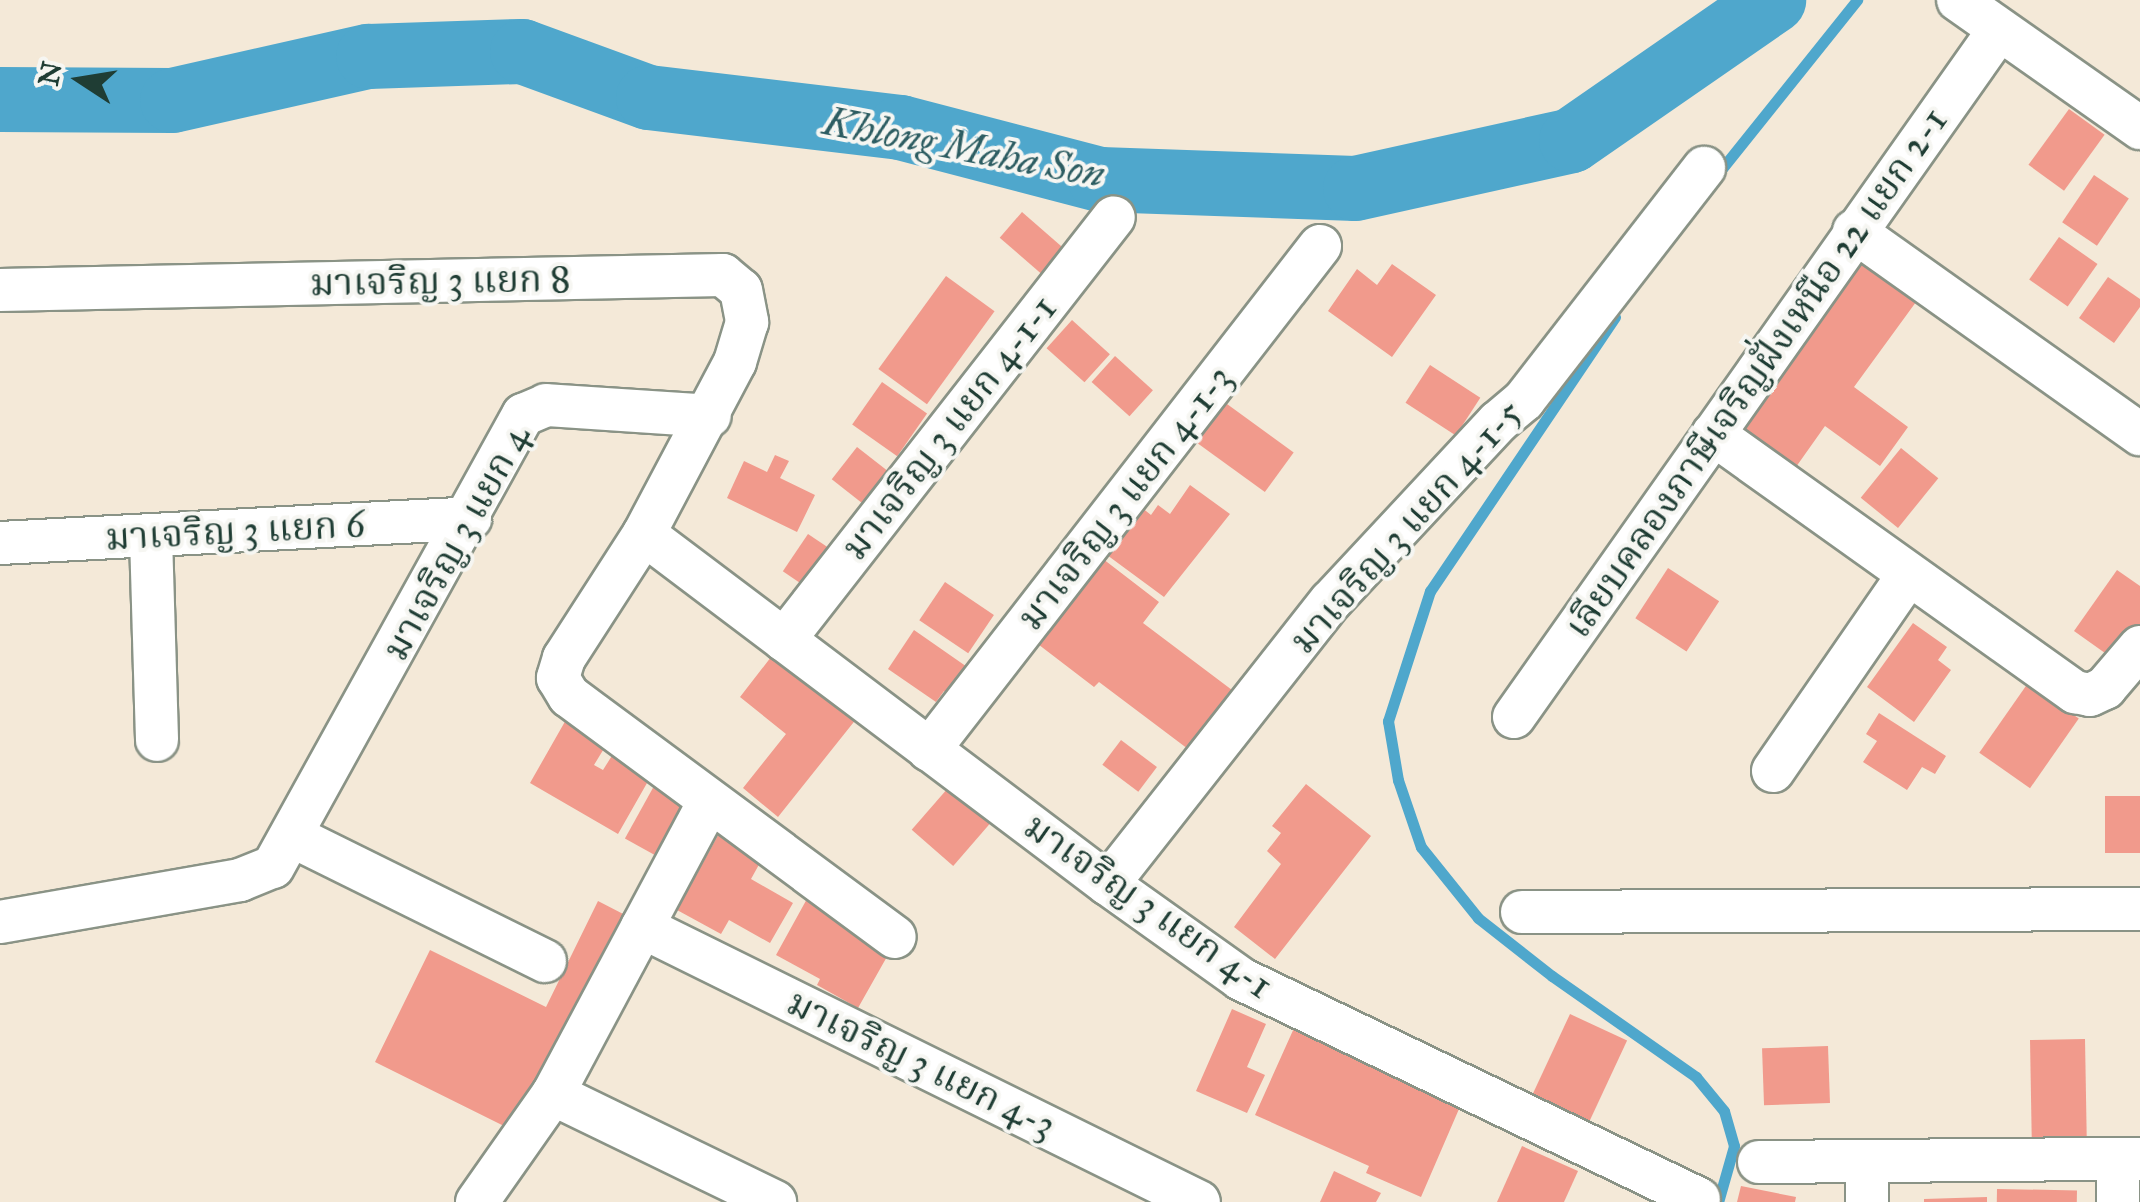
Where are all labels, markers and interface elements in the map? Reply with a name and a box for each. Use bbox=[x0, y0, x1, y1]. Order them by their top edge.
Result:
north arrow bbox=[30, 30, 130, 130]
text: N bbox=[31, 58, 70, 89]
water label: Khlong Maha Son bbox=[819, 97, 1109, 199]
street label: เลียบคลองภาษีเจริญฝั่งเหนือ 22 แยก 2-1 bbox=[1555, 99, 1957, 647]
street label: มาเจริญ 3 แยก 8 bbox=[309, 256, 571, 306]
street label: มาเจริญ 3 แยก 4-1-1 bbox=[832, 287, 1066, 569]
street label: มาเจริญ 3 แยก 4-1-3 bbox=[1008, 357, 1242, 639]
street label: มาเจริญ 3 แยก 4-1-5 bbox=[1280, 391, 1532, 663]
street label: มาเจริญ 3 แยก 4 bbox=[373, 417, 539, 669]
street label: มาเจริญ 3 แยก 6 bbox=[104, 501, 366, 561]
street label: มาเจริญ 3 แยก 4-1 bbox=[1015, 803, 1281, 1009]
street label: มาเจริญ 3 แยก 4-3 bbox=[779, 979, 1063, 1149]

